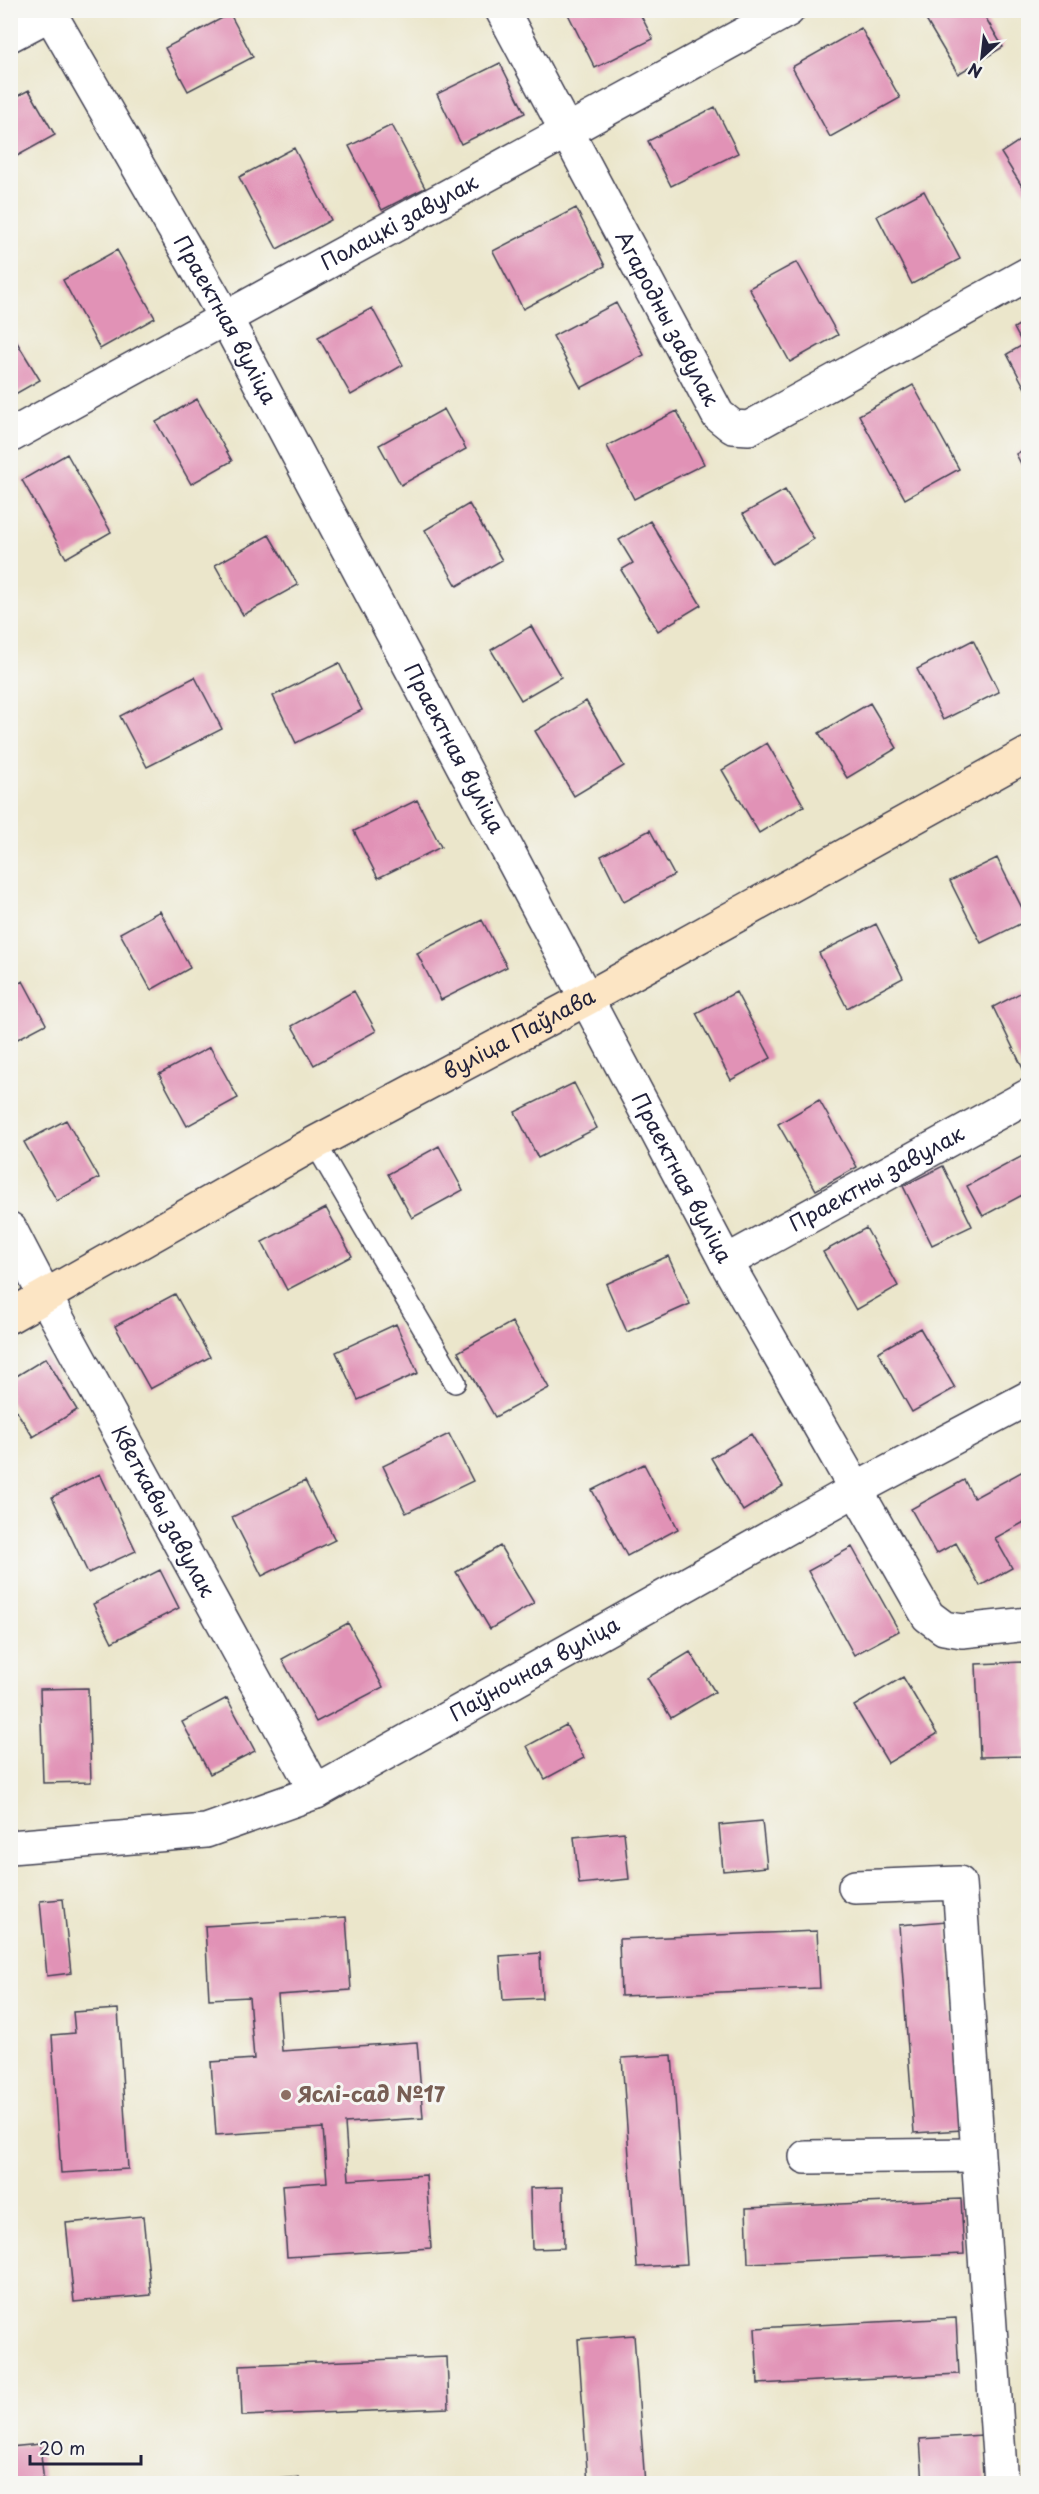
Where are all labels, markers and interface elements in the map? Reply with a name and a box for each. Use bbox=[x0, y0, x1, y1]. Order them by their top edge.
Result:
north arrow bbox=[952, 27, 1012, 87]
text: N bbox=[964, 58, 986, 85]
street label: Полацкі завулак bbox=[314, 165, 484, 277]
street label: Агародны завулак bbox=[608, 224, 729, 412]
street label: Праектная вуліца bbox=[167, 229, 286, 409]
street label: Праектная вуліца bbox=[397, 657, 514, 839]
street label: вуліца Паўлава bbox=[437, 979, 601, 1086]
street label: Праектная вуліца bbox=[625, 1086, 742, 1268]
street label: Праектны завулак bbox=[782, 1116, 970, 1238]
street label: Кветкавы завулак bbox=[104, 1419, 225, 1603]
street label: Паўночная вуліца bbox=[443, 1607, 625, 1728]
place label: Яслі-сад №17 bbox=[297, 2077, 445, 2109]
marker: Яслі-сад №17 bbox=[279, 2088, 293, 2102]
scale bar bbox=[30, 2428, 141, 2466]
text: 20 m bbox=[39, 2434, 85, 2461]

